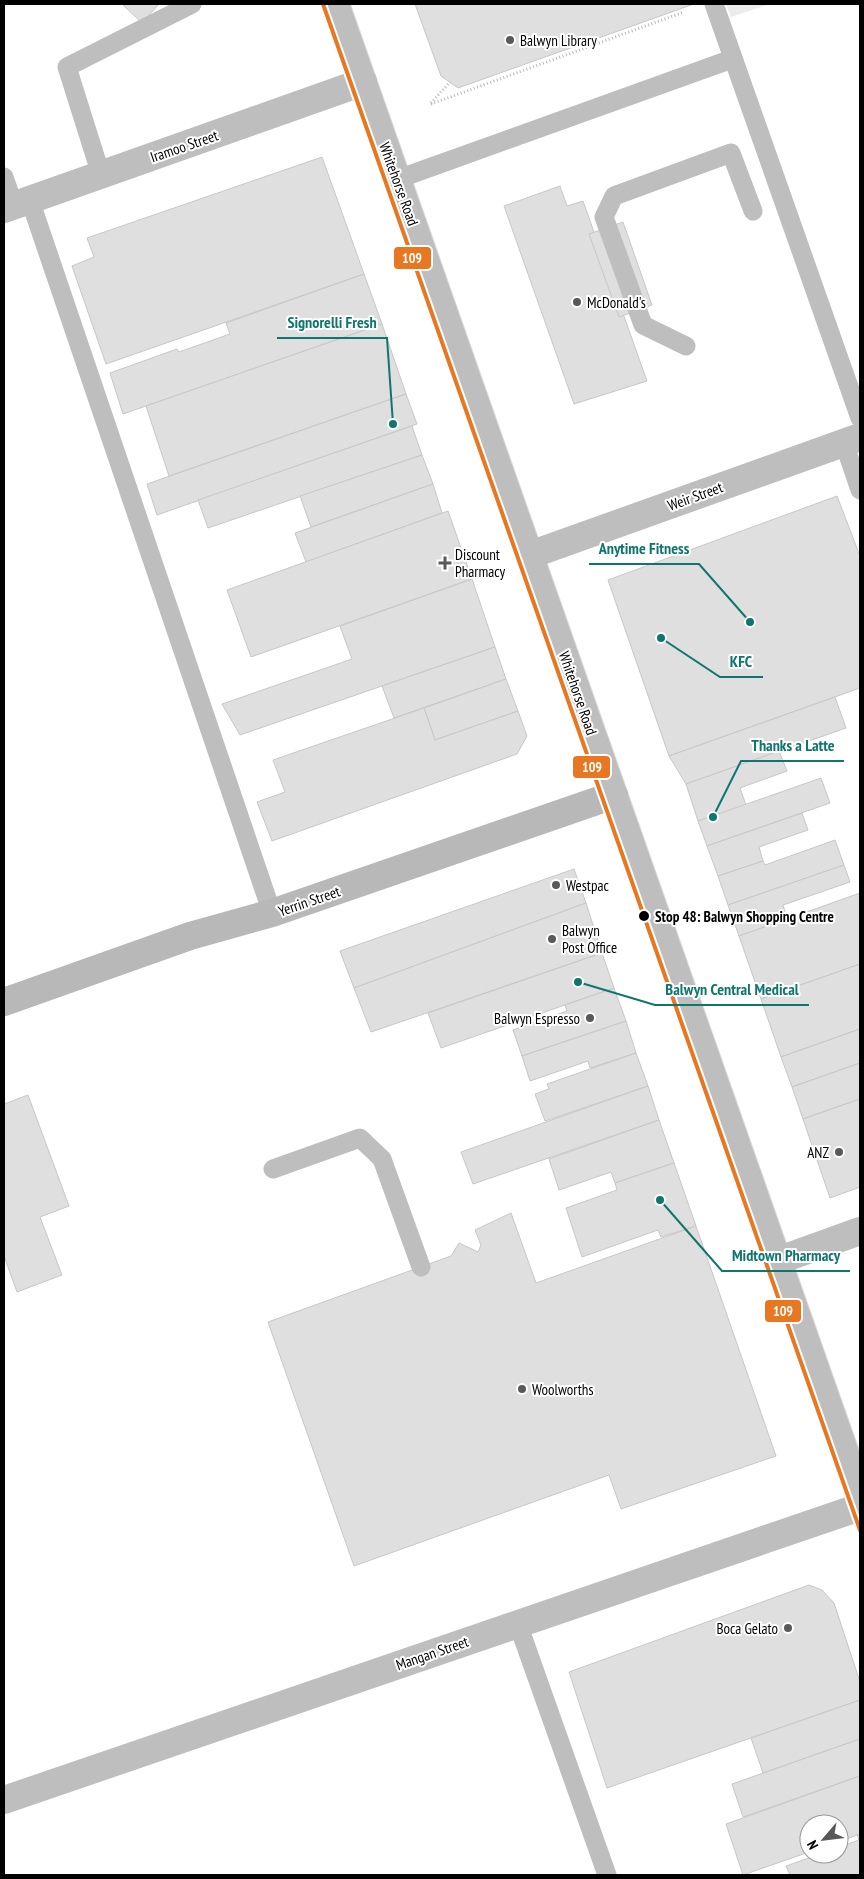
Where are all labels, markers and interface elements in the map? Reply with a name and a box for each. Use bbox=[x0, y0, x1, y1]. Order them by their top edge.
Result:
place label: Balwyn Library bbox=[520, 31, 597, 50]
marker: Balwyn Library bbox=[504, 34, 516, 46]
street label: Iramoo Street bbox=[148, 126, 220, 166]
street label: Whitehorse Road bbox=[375, 140, 423, 228]
line badge: 109 bbox=[393, 246, 432, 270]
text: 109 bbox=[402, 249, 422, 267]
place label: McDonald's bbox=[587, 293, 646, 312]
marker: McDonald's bbox=[571, 296, 583, 308]
callout: Signorelli Fresh bbox=[277, 307, 387, 338]
text: Signorelli Fresh bbox=[287, 312, 377, 332]
street label: Weir Street bbox=[665, 477, 725, 515]
callout: Anytime Fitness bbox=[589, 533, 699, 564]
text: Anytime Fitness bbox=[598, 538, 690, 558]
place label: Discount Pharmacy bbox=[455, 545, 505, 581]
marker: Discount Pharmacy bbox=[439, 557, 451, 569]
callout: KFC bbox=[720, 646, 763, 677]
street label: Whitehorse Road bbox=[555, 649, 601, 737]
text: KFC bbox=[730, 651, 753, 671]
callout: Thanks a Latte bbox=[741, 730, 844, 761]
text: Thanks a Latte bbox=[751, 735, 835, 755]
line badge: 109 bbox=[572, 755, 611, 779]
text: 109 bbox=[582, 758, 602, 776]
place label: Westpac bbox=[566, 876, 609, 895]
marker: Westpac bbox=[550, 879, 562, 891]
street label: Yerrin Street bbox=[276, 882, 342, 920]
place label: Stop 48: Balwyn Shopping Centre bbox=[655, 907, 834, 926]
marker: Stop 48: Balwyn Shopping Centre bbox=[637, 909, 651, 923]
place label: Balwyn Post Office bbox=[562, 921, 617, 957]
marker: Balwyn Post Office bbox=[546, 933, 558, 945]
callout: Balwyn Central Medical bbox=[655, 974, 809, 1005]
text: Balwyn Central Medical bbox=[665, 979, 799, 999]
place label: Balwyn Espresso bbox=[494, 1009, 580, 1028]
marker: Balwyn Espresso bbox=[584, 1012, 596, 1024]
place label: ANZ bbox=[807, 1143, 829, 1162]
marker: ANZ bbox=[833, 1146, 845, 1158]
callout: Midtown Pharmacy bbox=[722, 1240, 850, 1271]
text: Midtown Pharmacy bbox=[732, 1245, 841, 1265]
line badge: 109 bbox=[764, 1299, 802, 1323]
text: 109 bbox=[773, 1302, 793, 1320]
place label: Woolworths bbox=[532, 1380, 593, 1399]
marker: Woolworths bbox=[516, 1383, 528, 1395]
place label: Boca Gelato bbox=[716, 1619, 778, 1638]
marker: Boca Gelato bbox=[782, 1622, 794, 1634]
street label: Mangan Street bbox=[393, 1632, 471, 1674]
north arrow bbox=[799, 1814, 849, 1864]
text: N bbox=[803, 1838, 822, 1853]

